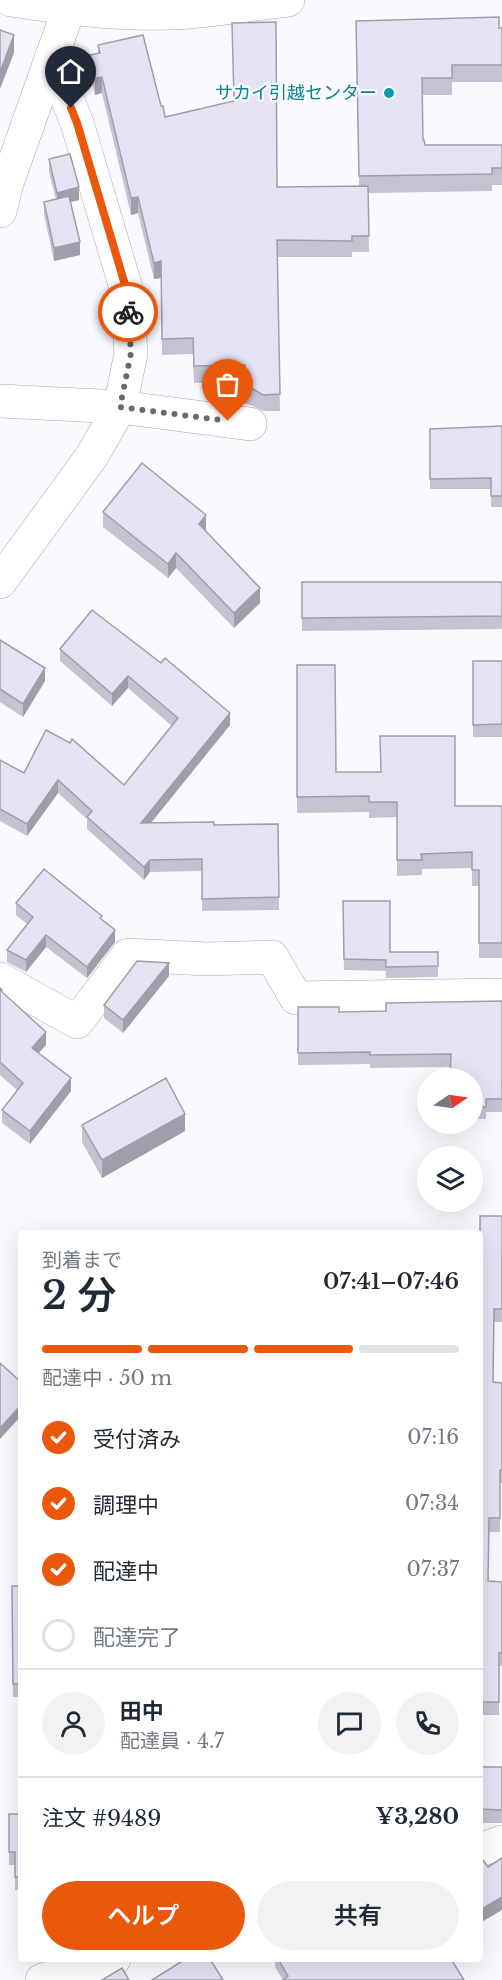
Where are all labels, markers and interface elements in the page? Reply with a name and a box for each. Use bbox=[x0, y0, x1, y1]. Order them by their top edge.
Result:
pin bbox=[45, 46, 96, 108]
icon: home bbox=[54, 55, 87, 88]
place label: サカイ引越センター bbox=[215, 82, 377, 104]
marker: サカイ引越センター bbox=[382, 86, 396, 100]
courier bbox=[98, 282, 158, 342]
icon: bike bbox=[112, 296, 145, 329]
pin bbox=[202, 359, 253, 421]
icon: bag bbox=[211, 368, 244, 401]
north arrow bbox=[417, 1068, 483, 1134]
map controls bbox=[417, 1068, 483, 1212]
button: layers bbox=[417, 1146, 483, 1212]
text: 到着まで bbox=[42, 1248, 122, 1272]
text: 07:41–07:46 bbox=[323, 1268, 459, 1295]
text: 2 分 bbox=[42, 1271, 117, 1320]
text: 配達中 · 50 m bbox=[42, 1366, 172, 1390]
icon: check bbox=[42, 1421, 75, 1454]
text: 07:16 bbox=[407, 1425, 459, 1449]
text: 受付済み bbox=[93, 1426, 181, 1453]
icon: check bbox=[42, 1487, 75, 1520]
text: 07:34 bbox=[405, 1491, 459, 1515]
text: 調理中 bbox=[93, 1492, 159, 1519]
icon: check bbox=[42, 1553, 75, 1586]
text: 07:37 bbox=[407, 1557, 459, 1581]
text: 配達中 bbox=[93, 1558, 159, 1585]
text: 配達完了 bbox=[93, 1624, 181, 1651]
button: person bbox=[42, 1692, 105, 1755]
button: chat bbox=[318, 1692, 381, 1755]
button: phone bbox=[396, 1692, 459, 1755]
text: 田中 bbox=[120, 1698, 164, 1725]
text: 配達員 · 4.7 bbox=[120, 1729, 224, 1753]
text: ¥3,280 bbox=[376, 1803, 459, 1830]
text: 注文 #9489 bbox=[42, 1805, 161, 1832]
button: ヘルプ bbox=[42, 1881, 245, 1950]
button: 共有 bbox=[257, 1881, 459, 1950]

